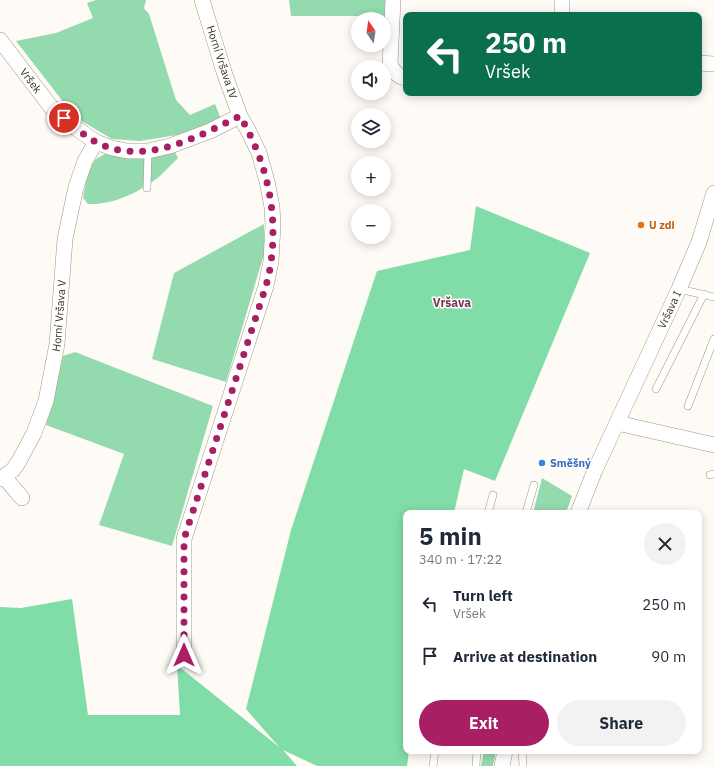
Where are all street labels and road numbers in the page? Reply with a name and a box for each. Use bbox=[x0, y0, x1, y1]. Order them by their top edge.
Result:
street label: Horní Vršava IV bbox=[204, 24, 241, 101]
street label: Vršek bbox=[17, 65, 45, 96]
street label: Horní Vršava V bbox=[49, 279, 69, 353]
street label: Vršava I bbox=[655, 289, 684, 331]

